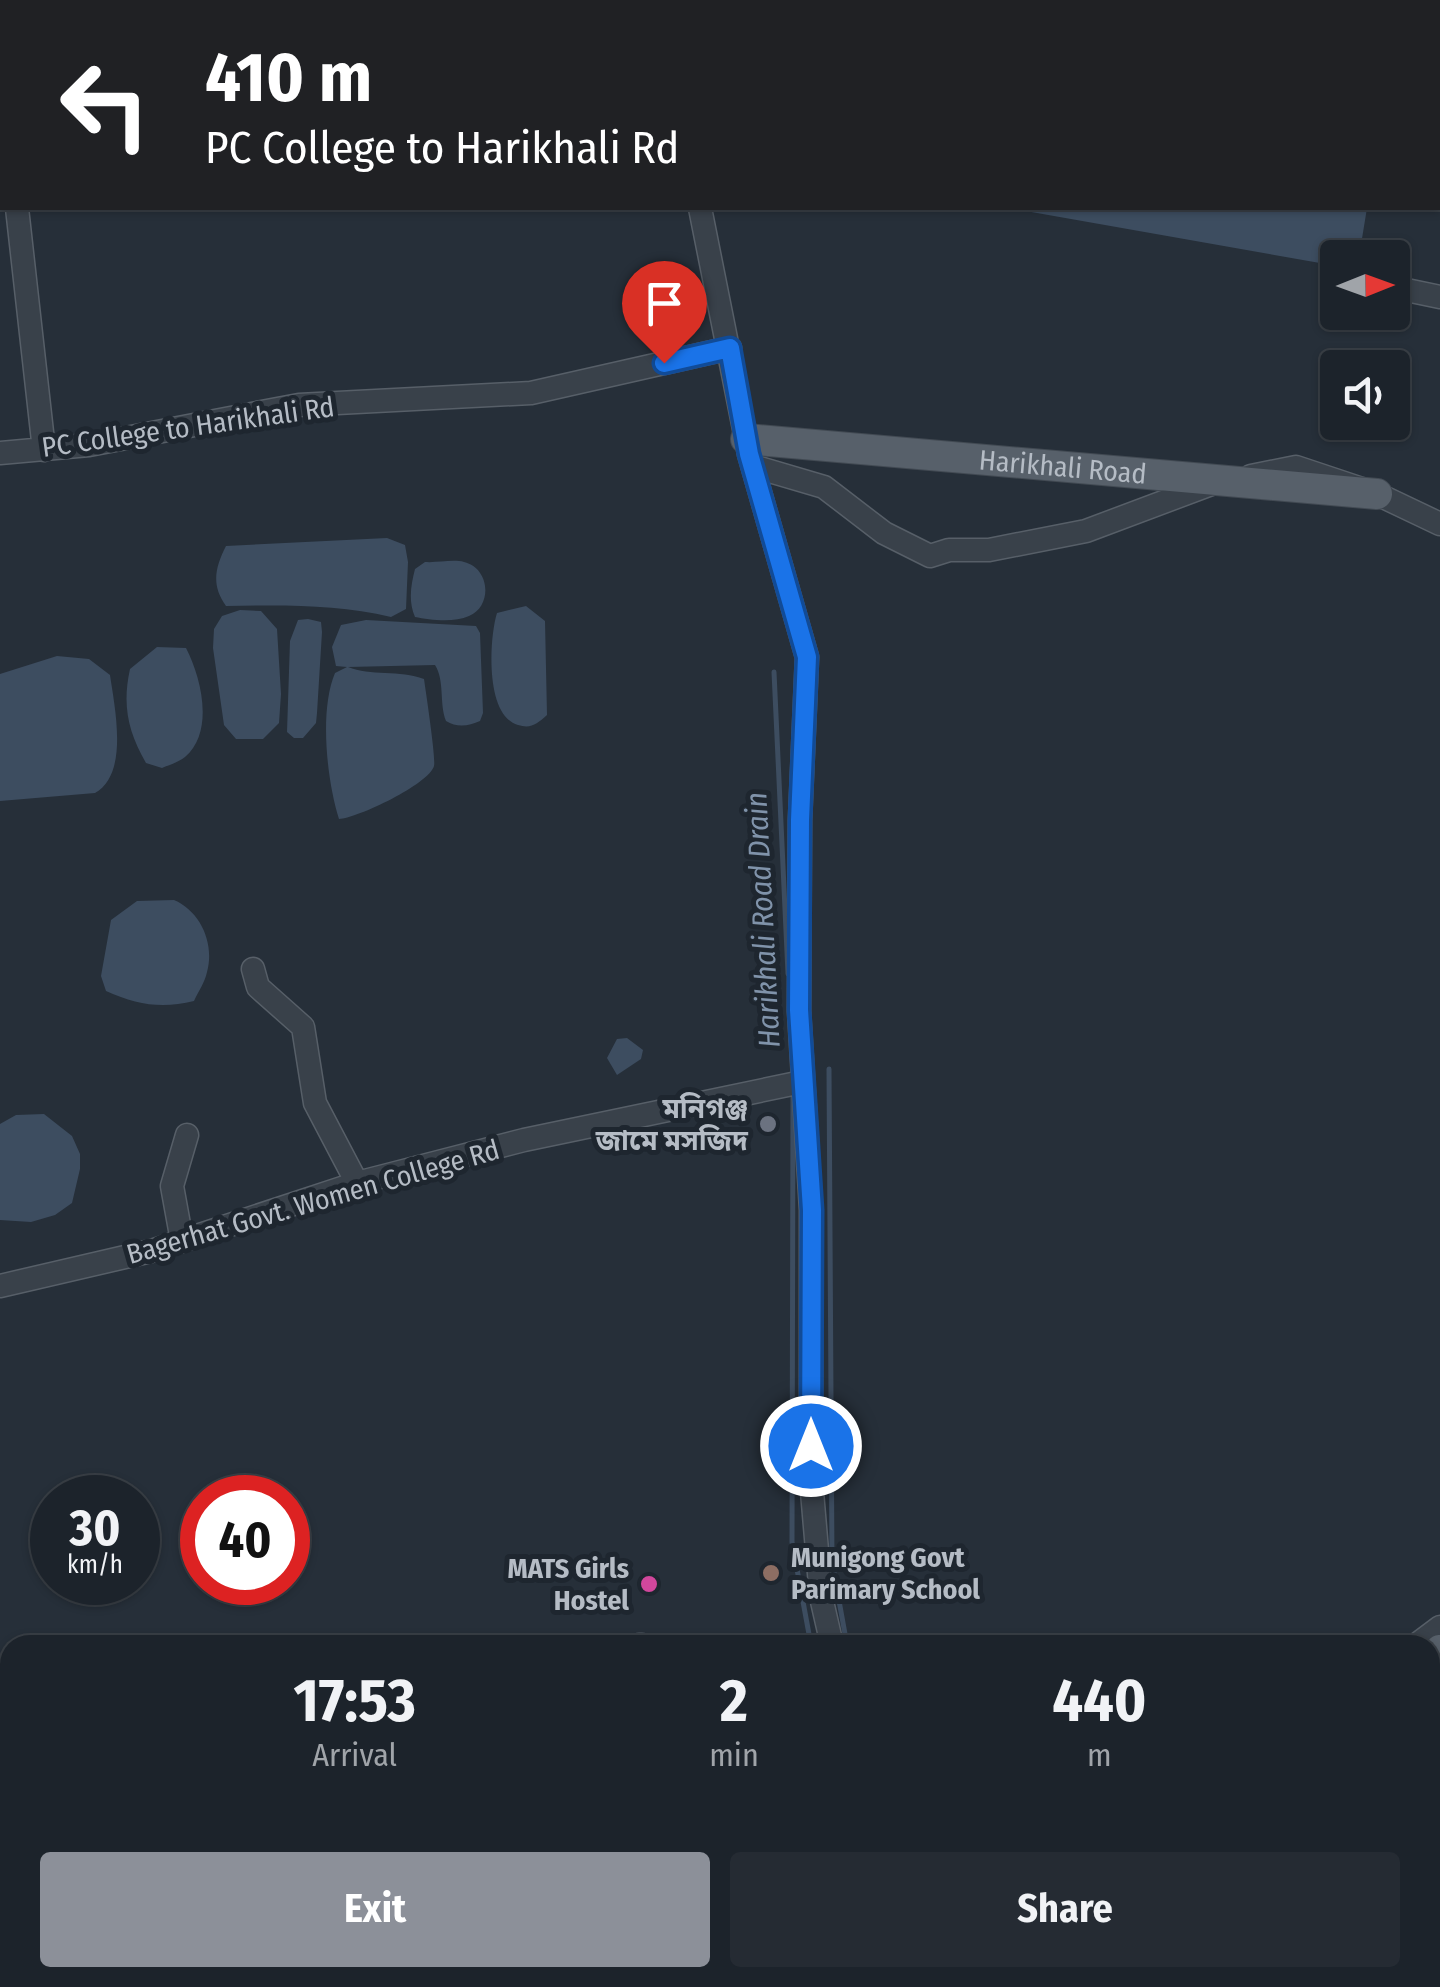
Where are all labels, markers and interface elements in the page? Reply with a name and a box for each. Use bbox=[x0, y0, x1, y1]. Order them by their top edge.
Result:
text: 410 m bbox=[205, 36, 372, 120]
icon: left bbox=[40, 40, 170, 170]
text: PC College to Harikhali Rd bbox=[205, 121, 679, 175]
north arrow bbox=[1320, 240, 1410, 330]
map controls bbox=[1320, 240, 1410, 440]
pin bbox=[622, 261, 707, 364]
icon: arrive bbox=[637, 276, 692, 331]
button: sound bbox=[1320, 350, 1410, 440]
street label: PC College to Harikhali Rd bbox=[40, 390, 336, 464]
street label: Harikhali Road bbox=[978, 443, 1148, 490]
water label: Harikhali Road Drain bbox=[738, 791, 788, 1049]
place label: মনিগঞ্জ জামে মসজিদ bbox=[595, 1092, 749, 1157]
marker: মনিগঞ্জ জামে মসজিদ bbox=[757, 1113, 779, 1135]
street label: Bagerhat Govt. Women College Rd bbox=[123, 1133, 503, 1271]
position arrow bbox=[759, 1394, 863, 1498]
speed limit sign: 40 bbox=[180, 1475, 310, 1605]
text: 30 bbox=[70, 1498, 120, 1558]
place label: Munigong Govt Parimary School bbox=[791, 1541, 980, 1606]
text: km/h bbox=[67, 1550, 123, 1580]
place label: MATS Girls Hostel bbox=[508, 1552, 629, 1617]
marker: Munigong Govt Parimary School bbox=[760, 1562, 782, 1584]
marker: MATS Girls Hostel bbox=[638, 1573, 660, 1595]
text: 17:53 bbox=[293, 1665, 416, 1737]
text: 2 bbox=[720, 1665, 748, 1737]
text: 440 bbox=[1052, 1665, 1147, 1737]
text: Arrival bbox=[312, 1736, 397, 1774]
text: min bbox=[709, 1736, 759, 1774]
text: m bbox=[1087, 1736, 1112, 1774]
button: Exit bbox=[40, 1852, 710, 1967]
button: Share bbox=[730, 1852, 1400, 1967]

